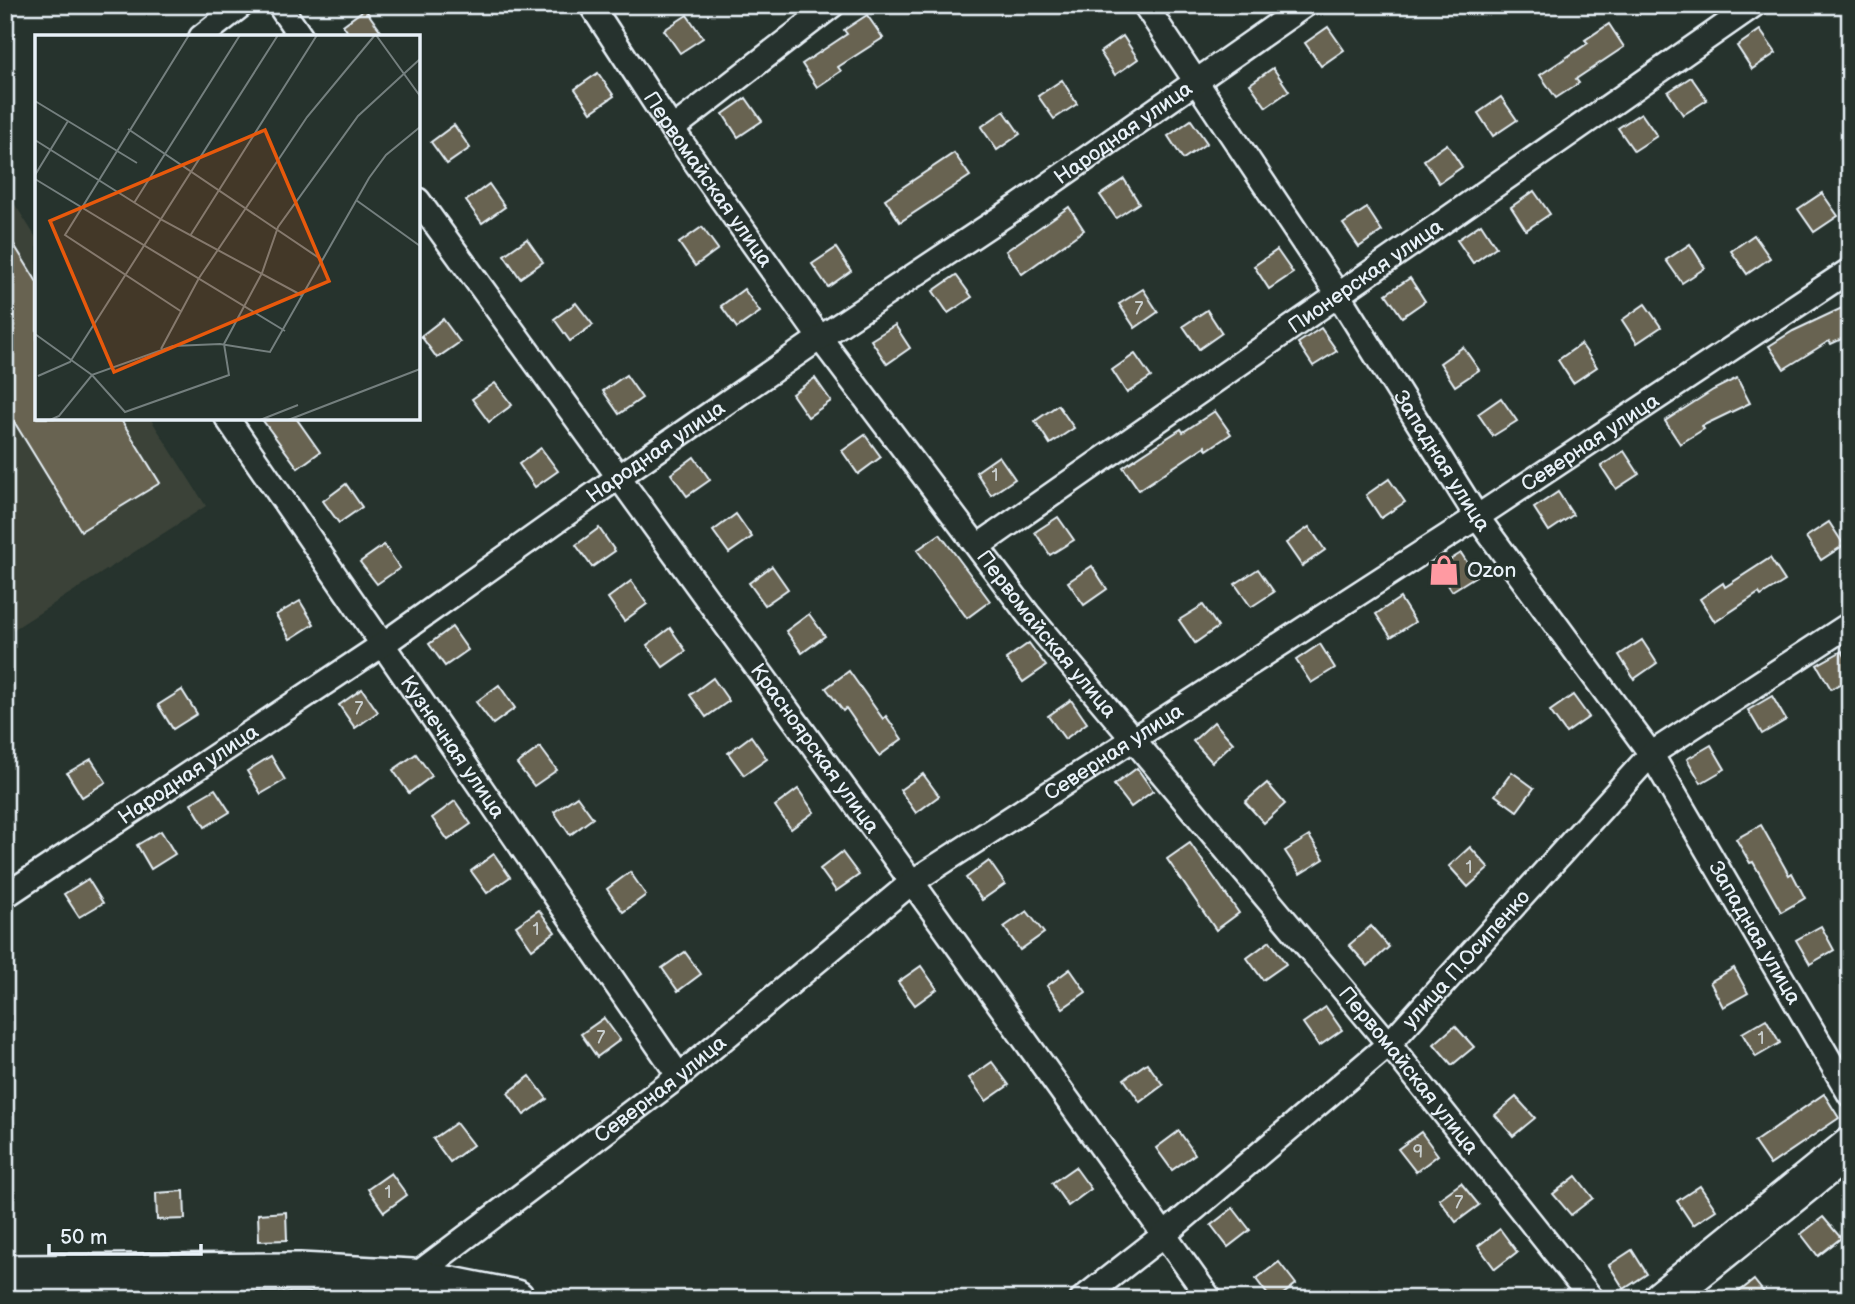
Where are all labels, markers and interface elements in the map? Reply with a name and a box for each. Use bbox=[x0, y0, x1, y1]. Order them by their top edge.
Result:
inset map bbox=[35, 35, 420, 420]
street label: Народная улица bbox=[1049, 75, 1197, 190]
street label: Первомайская улица bbox=[638, 87, 779, 272]
street label: Пионерская улица bbox=[1283, 213, 1448, 339]
house number: 7 bbox=[1135, 298, 1144, 319]
street label: Западная улица bbox=[1388, 385, 1496, 537]
street label: Северная улица bbox=[1516, 387, 1664, 497]
street label: Народная улица bbox=[582, 395, 730, 508]
house number: 1 bbox=[992, 465, 998, 486]
street label: Первомайская улица bbox=[972, 545, 1122, 723]
shop icon: Ozon bbox=[1427, 553, 1461, 587]
place label: Ozon bbox=[1467, 558, 1516, 583]
street label: Красноярская улица bbox=[745, 659, 885, 839]
street label: Кузнечная улица bbox=[395, 671, 511, 823]
street label: Северная улица bbox=[1040, 697, 1188, 806]
house number: 7 bbox=[355, 698, 364, 719]
street label: Народная улица bbox=[113, 718, 263, 830]
street label: Западная улица bbox=[1704, 856, 1807, 1009]
house number: 1 bbox=[1466, 857, 1472, 878]
street label: улица П.Осипенко bbox=[1397, 884, 1535, 1033]
house number: 1 bbox=[533, 919, 539, 940]
street label: Первомайская улица bbox=[1333, 981, 1484, 1159]
house number: 7 bbox=[597, 1027, 606, 1048]
house number: 1 bbox=[1758, 1028, 1764, 1049]
street label: Северная улица bbox=[589, 1029, 731, 1148]
house number: 9 bbox=[1413, 1142, 1423, 1163]
house number: 1 bbox=[385, 1182, 391, 1203]
house number: 7 bbox=[1455, 1192, 1464, 1213]
scale bar bbox=[49, 1213, 201, 1257]
text: 50 m bbox=[60, 1225, 107, 1250]

